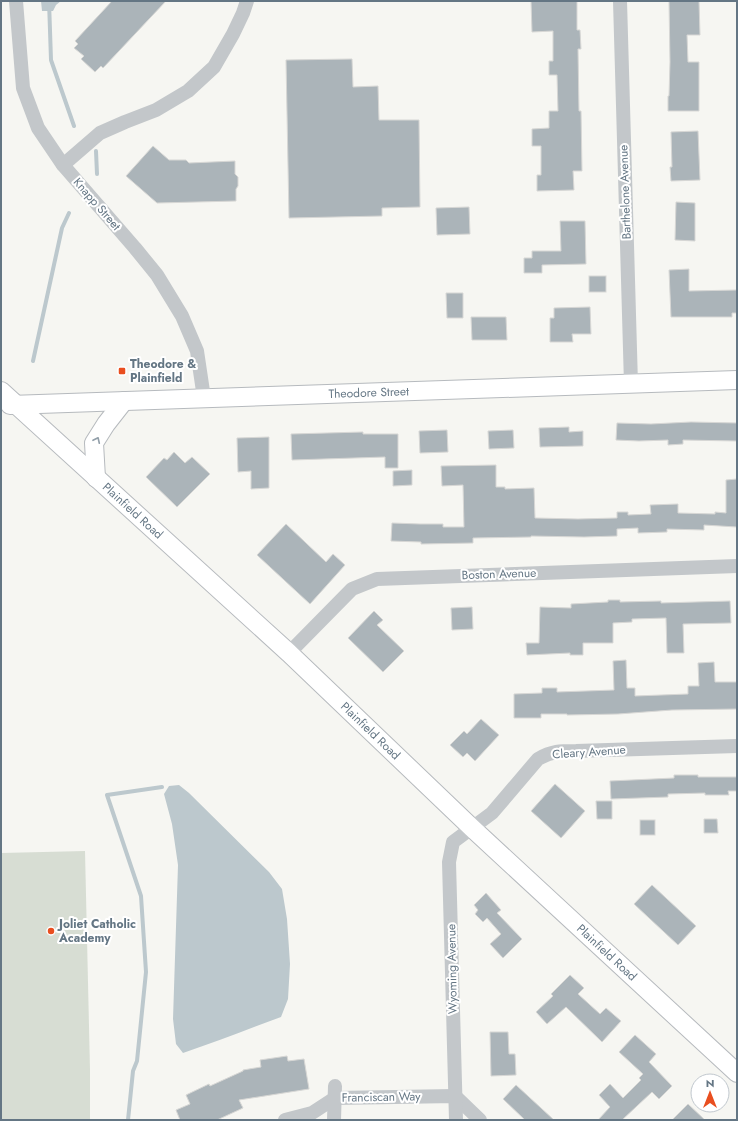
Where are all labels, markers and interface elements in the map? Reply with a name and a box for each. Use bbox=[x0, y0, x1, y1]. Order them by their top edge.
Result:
street label: Barthelone Avenue bbox=[614, 144, 636, 240]
street label: Knapp Street bbox=[69, 174, 125, 234]
place label: Theodore & Plainfield bbox=[130, 355, 196, 387]
marker: Theodore & Plainfield bbox=[117, 366, 127, 376]
street label: Theodore Street bbox=[328, 382, 409, 403]
one-way arrow bbox=[92, 437, 100, 444]
street label: Plainfield Road bbox=[98, 478, 167, 543]
street label: Boston Avenue bbox=[461, 564, 537, 584]
street label: Plainfield Road bbox=[337, 698, 404, 764]
street label: Cleary Avenue bbox=[552, 740, 626, 764]
place label: Joliet Catholic Academy bbox=[57, 915, 136, 947]
street label: Plainfield Road bbox=[573, 920, 641, 985]
street label: Wyoming Avenue bbox=[442, 924, 462, 1014]
marker: Joliet Catholic Academy bbox=[46, 926, 56, 936]
north arrow bbox=[690, 1073, 730, 1113]
text: N bbox=[706, 1075, 714, 1091]
street label: Franciscan Way bbox=[341, 1087, 421, 1107]

